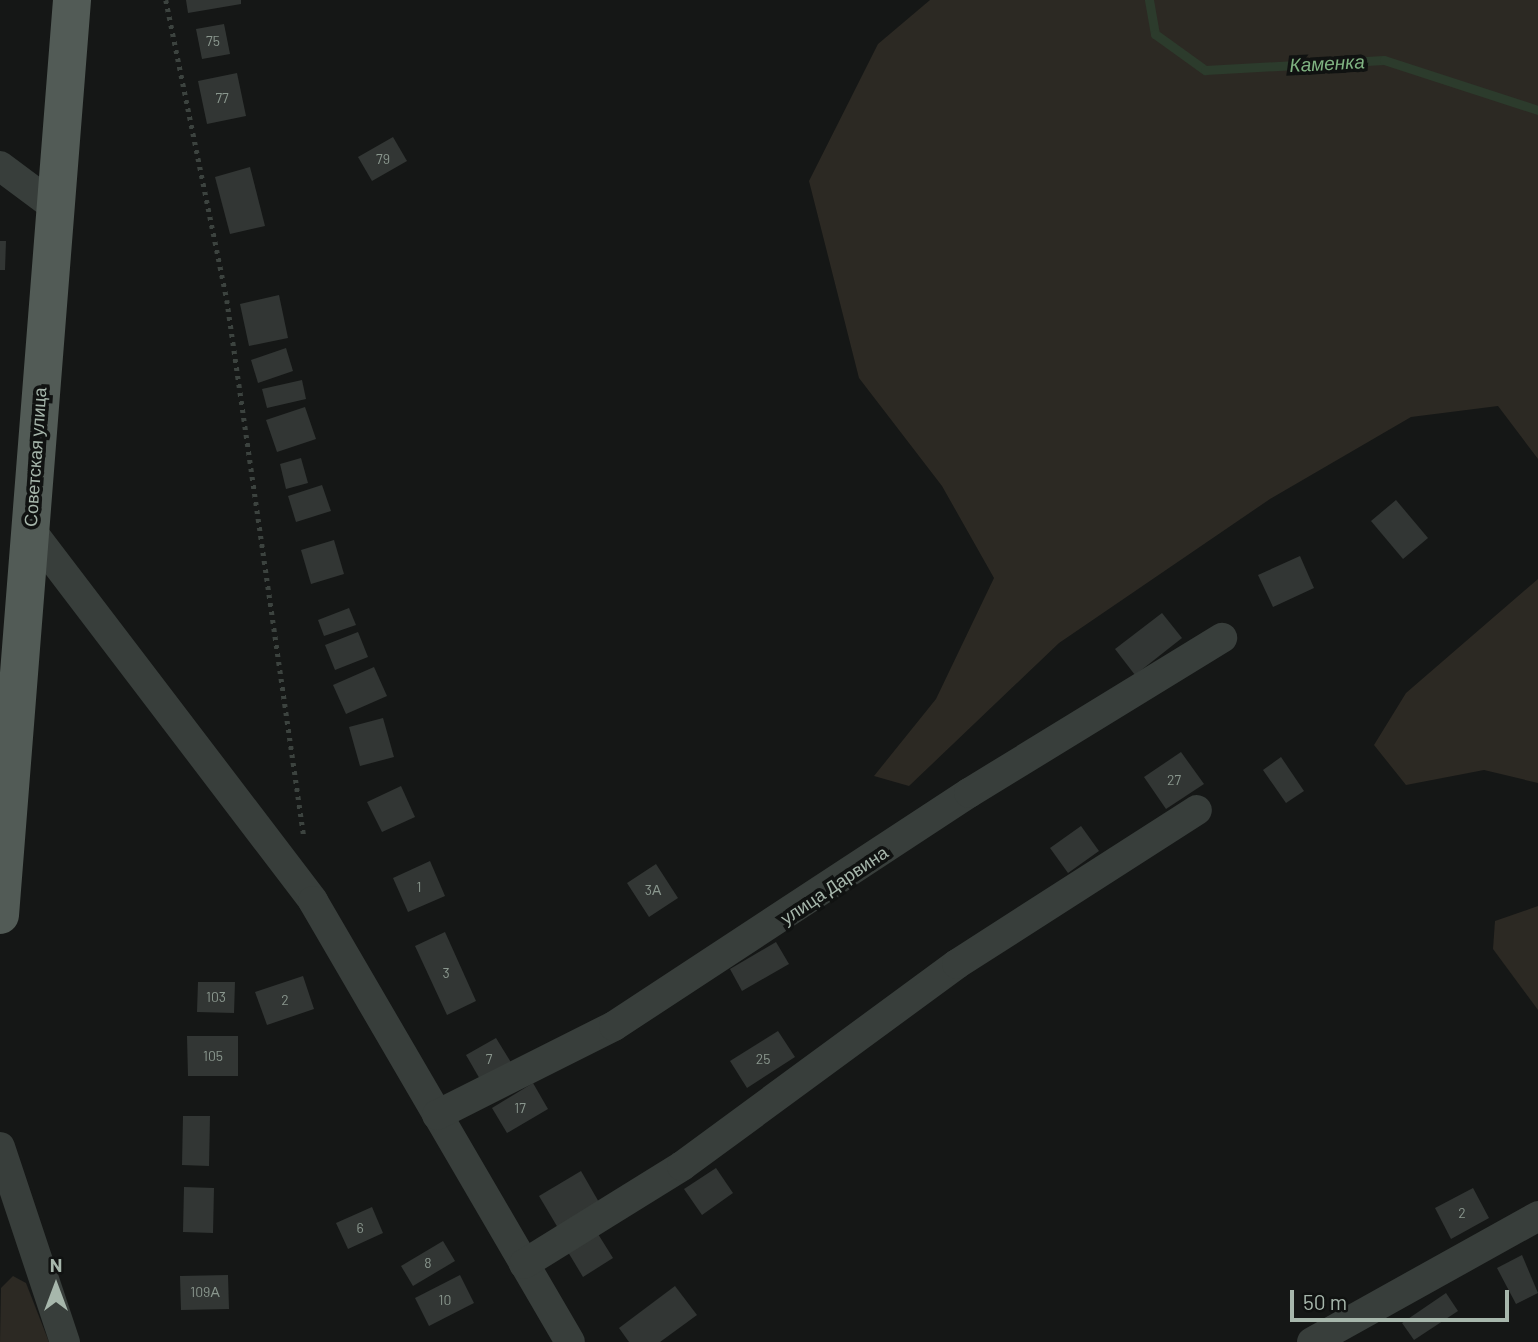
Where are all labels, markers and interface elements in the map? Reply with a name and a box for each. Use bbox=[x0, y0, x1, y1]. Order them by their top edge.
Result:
house number: 75 bbox=[206, 33, 220, 49]
water label: Каменка bbox=[1289, 50, 1365, 76]
house number: 77 bbox=[215, 90, 229, 106]
house number: 79 bbox=[376, 151, 390, 167]
street label: Советская улица bbox=[19, 386, 51, 528]
house number: 27 bbox=[1167, 772, 1181, 788]
street label: улица Дарвина bbox=[776, 841, 892, 929]
house number: 1 bbox=[417, 879, 421, 895]
house number: 3А bbox=[645, 882, 661, 898]
house number: 3 bbox=[442, 965, 450, 981]
house number: 103 bbox=[206, 989, 226, 1005]
house number: 2 bbox=[281, 992, 289, 1008]
house number: 105 bbox=[203, 1048, 223, 1064]
house number: 7 bbox=[486, 1051, 492, 1067]
house number: 25 bbox=[756, 1051, 770, 1067]
house number: 17 bbox=[514, 1100, 526, 1116]
house number: 2 bbox=[1458, 1205, 1466, 1221]
house number: 6 bbox=[356, 1220, 364, 1236]
north arrow bbox=[21, 1251, 91, 1321]
text: N bbox=[50, 1253, 62, 1276]
house number: 8 bbox=[424, 1255, 432, 1271]
scale bar bbox=[1293, 1276, 1512, 1320]
house number: 109А bbox=[190, 1284, 220, 1300]
text: 50 m bbox=[1303, 1289, 1347, 1314]
house number: 10 bbox=[439, 1292, 451, 1308]

